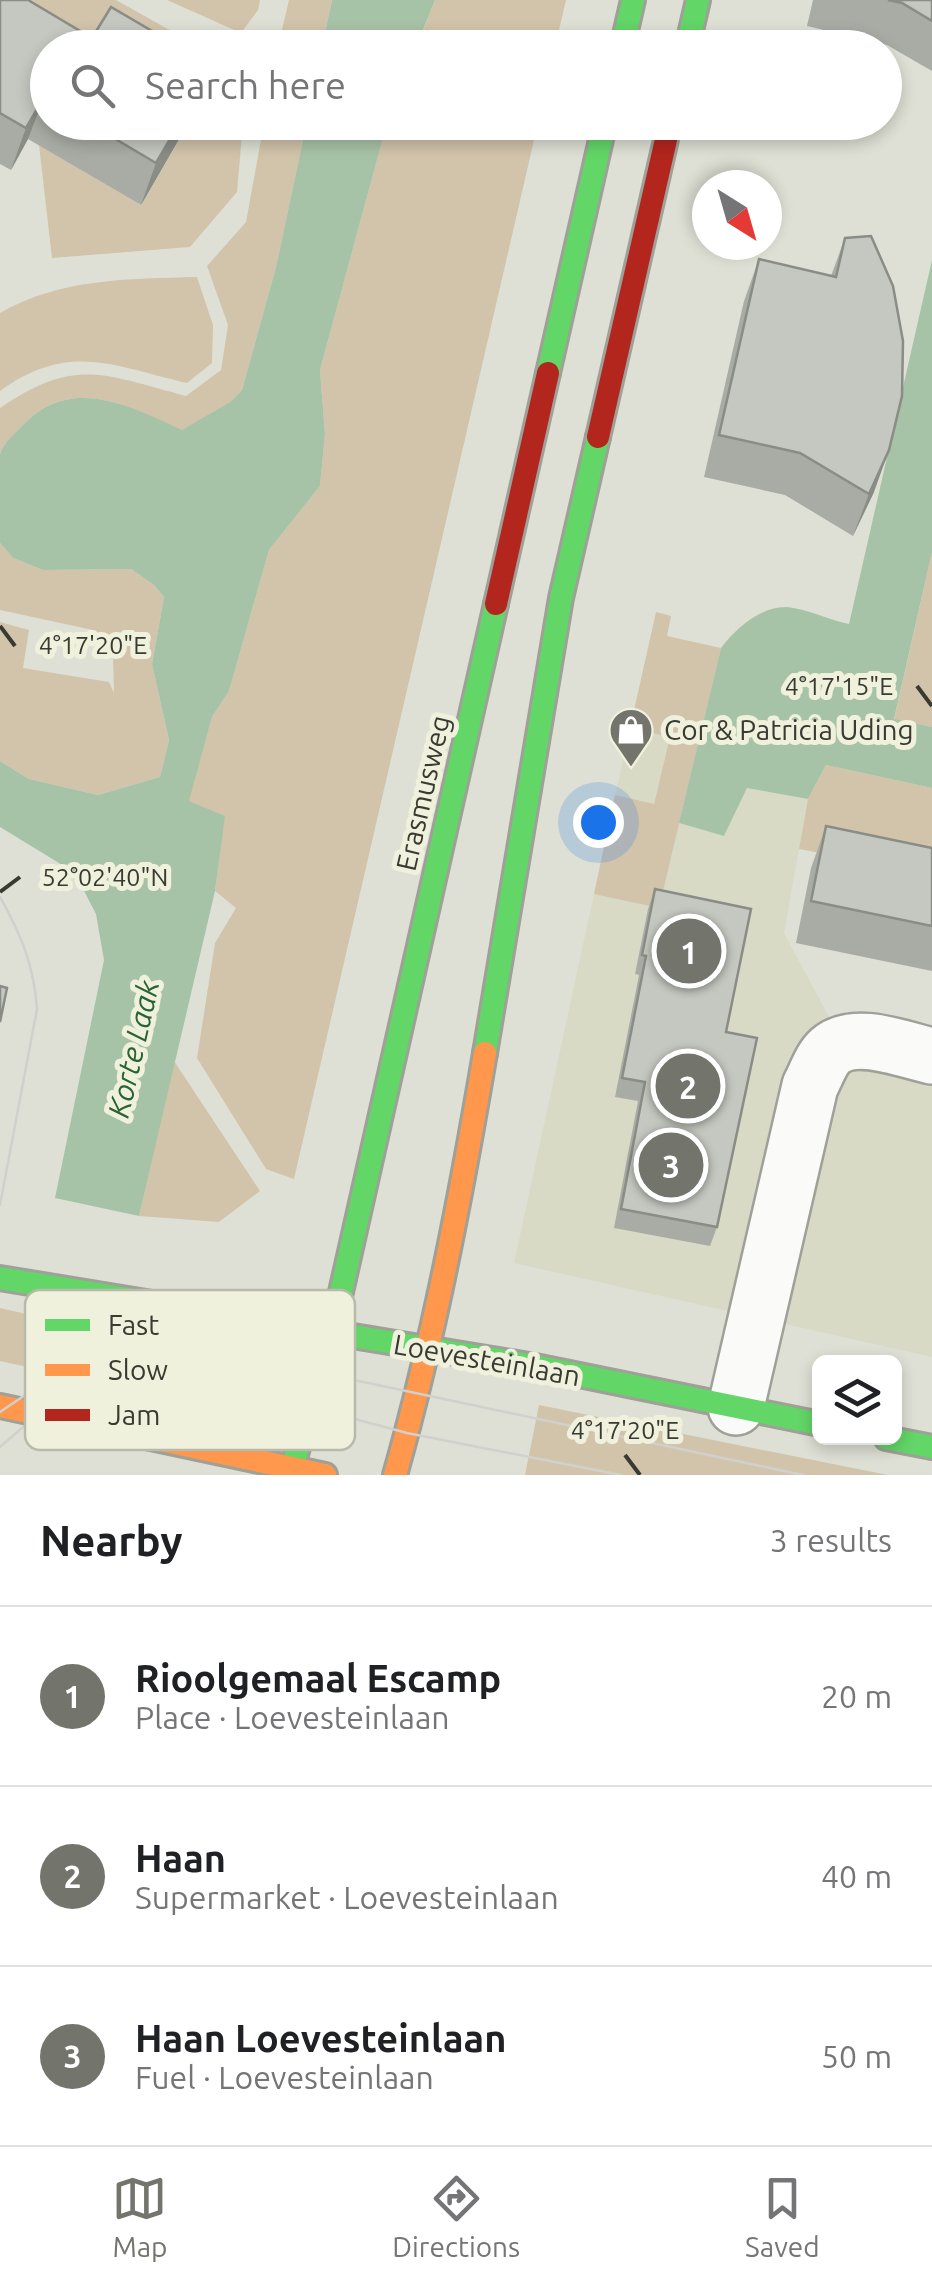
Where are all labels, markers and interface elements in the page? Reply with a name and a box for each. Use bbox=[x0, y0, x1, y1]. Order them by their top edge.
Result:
search box bbox=[30, 30, 902, 140]
icon: search bbox=[65, 58, 120, 113]
text: Search here bbox=[145, 64, 346, 106]
north arrow bbox=[692, 170, 782, 260]
text: 4°17'20"E bbox=[39, 631, 147, 659]
text: 4°17'15"E bbox=[785, 672, 893, 700]
shop icon: Cor & Patricia Uding bbox=[608, 707, 654, 768]
street label: Erasmusweg bbox=[390, 712, 455, 874]
place label: Cor & Patricia Uding bbox=[664, 714, 914, 745]
your location bbox=[573, 797, 624, 848]
text: 52°02'40"N bbox=[42, 863, 168, 891]
pin: 1 bbox=[656, 914, 722, 988]
water label: Korte Laak bbox=[101, 976, 165, 1121]
pin: 2 bbox=[656, 1048, 720, 1124]
pin: 3 bbox=[638, 1128, 704, 1202]
legend bbox=[25, 1290, 355, 1450]
text: Fast bbox=[108, 1309, 159, 1340]
street label: Loevesteinlaan bbox=[391, 1328, 583, 1391]
text: Slow bbox=[108, 1354, 168, 1385]
map controls bbox=[812, 1355, 902, 1445]
button: layers bbox=[812, 1355, 902, 1445]
text: Jam bbox=[108, 1399, 160, 1430]
text: 4°17'20"E bbox=[571, 1416, 679, 1444]
text: Nearby bbox=[40, 1517, 183, 1564]
text: 3 results bbox=[770, 1522, 892, 1558]
text: Rioolgemaal Escamp bbox=[135, 1657, 501, 1699]
text: 1 bbox=[63, 1678, 82, 1714]
text: 20 m bbox=[821, 1678, 892, 1714]
text: Place · Loevesteinlaan bbox=[135, 1699, 450, 1735]
text: Haan bbox=[135, 1837, 226, 1879]
text: 2 bbox=[63, 1858, 82, 1894]
text: 40 m bbox=[821, 1858, 892, 1894]
text: Supermarket · Loevesteinlaan bbox=[135, 1879, 559, 1915]
text: Haan Loevesteinlaan bbox=[135, 2017, 506, 2059]
text: 3 bbox=[63, 2038, 82, 2074]
text: 50 m bbox=[821, 2038, 892, 2074]
text: Fuel · Loevesteinlaan bbox=[135, 2059, 434, 2095]
tab: Map bbox=[112, 2171, 168, 2262]
tab: Directions bbox=[392, 2171, 520, 2262]
tab: Saved bbox=[745, 2171, 820, 2262]

